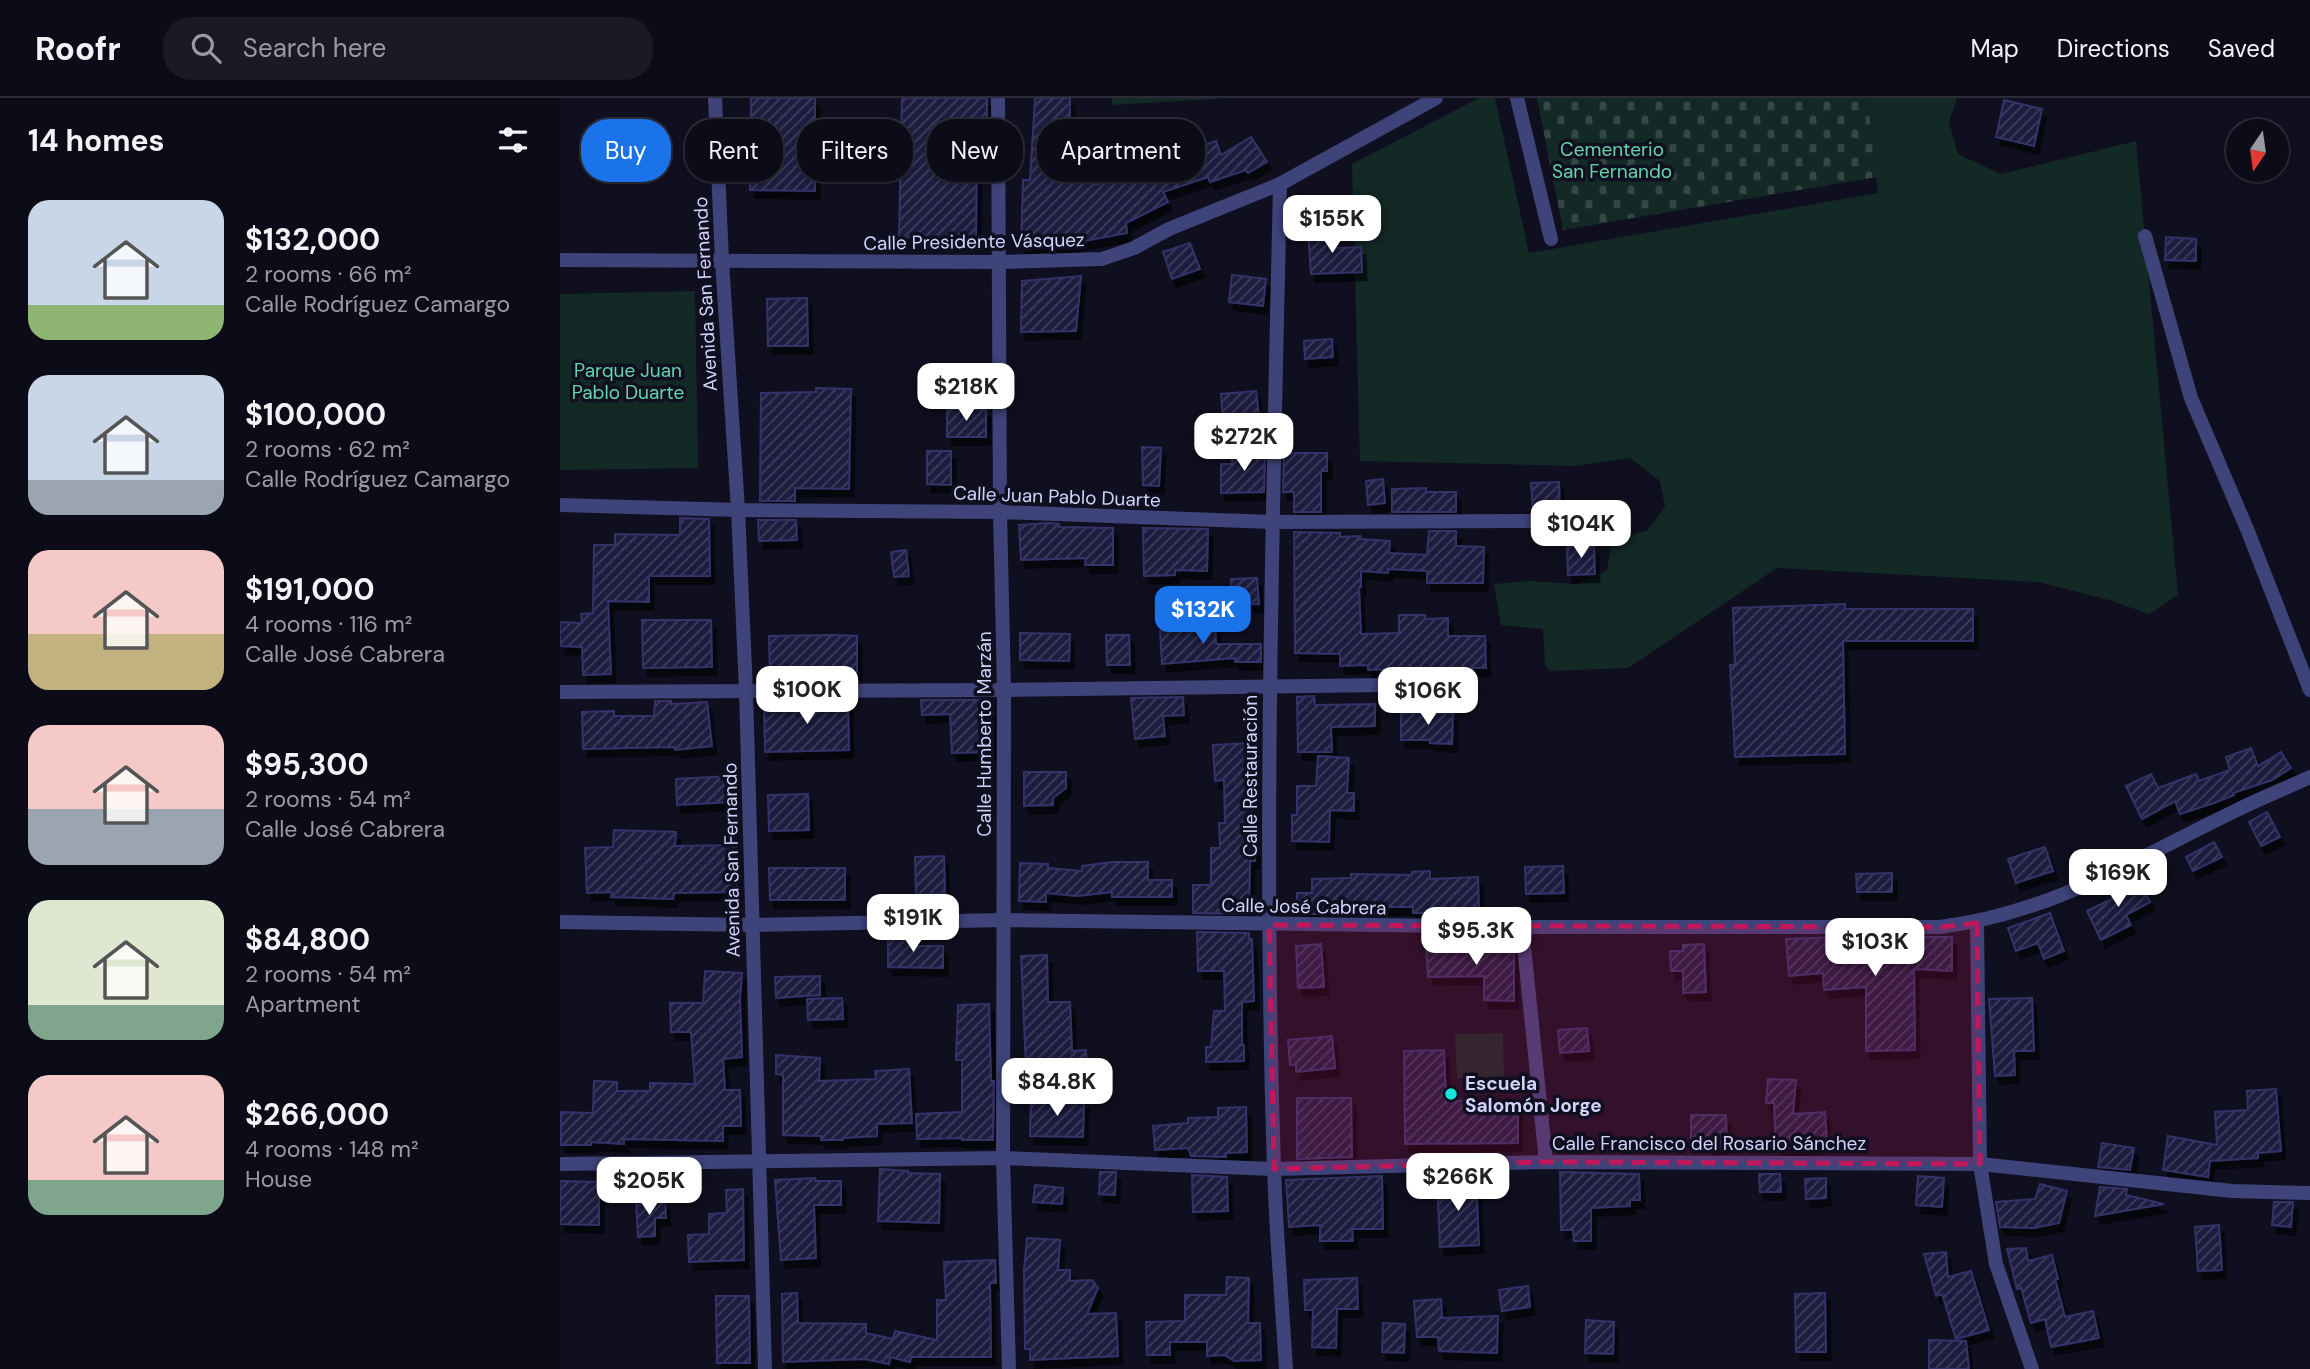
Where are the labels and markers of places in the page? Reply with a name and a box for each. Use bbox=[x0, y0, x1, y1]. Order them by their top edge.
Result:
pin: $155K bbox=[1283, 195, 1381, 255]
pin: $218K bbox=[917, 364, 1015, 423]
pin: $272K bbox=[1195, 414, 1293, 473]
pin: $104K bbox=[1532, 500, 1630, 560]
pin: $132K bbox=[1154, 587, 1252, 646]
pin: $100K bbox=[758, 666, 856, 726]
pin: $106K bbox=[1379, 668, 1477, 727]
pin: $169K bbox=[2069, 850, 2167, 909]
pin: $191K bbox=[864, 894, 962, 954]
pin: $95.3K bbox=[1419, 908, 1533, 967]
pin: $103K bbox=[1826, 918, 1924, 978]
pin: $84.8K bbox=[1000, 1058, 1114, 1118]
place label: Escuela Salomón Jorge bbox=[1465, 1071, 1602, 1118]
marker: Escuela Salomón Jorge bbox=[1443, 1086, 1459, 1102]
pin: $266K bbox=[1409, 1154, 1507, 1213]
pin: $205K bbox=[600, 1158, 698, 1217]

